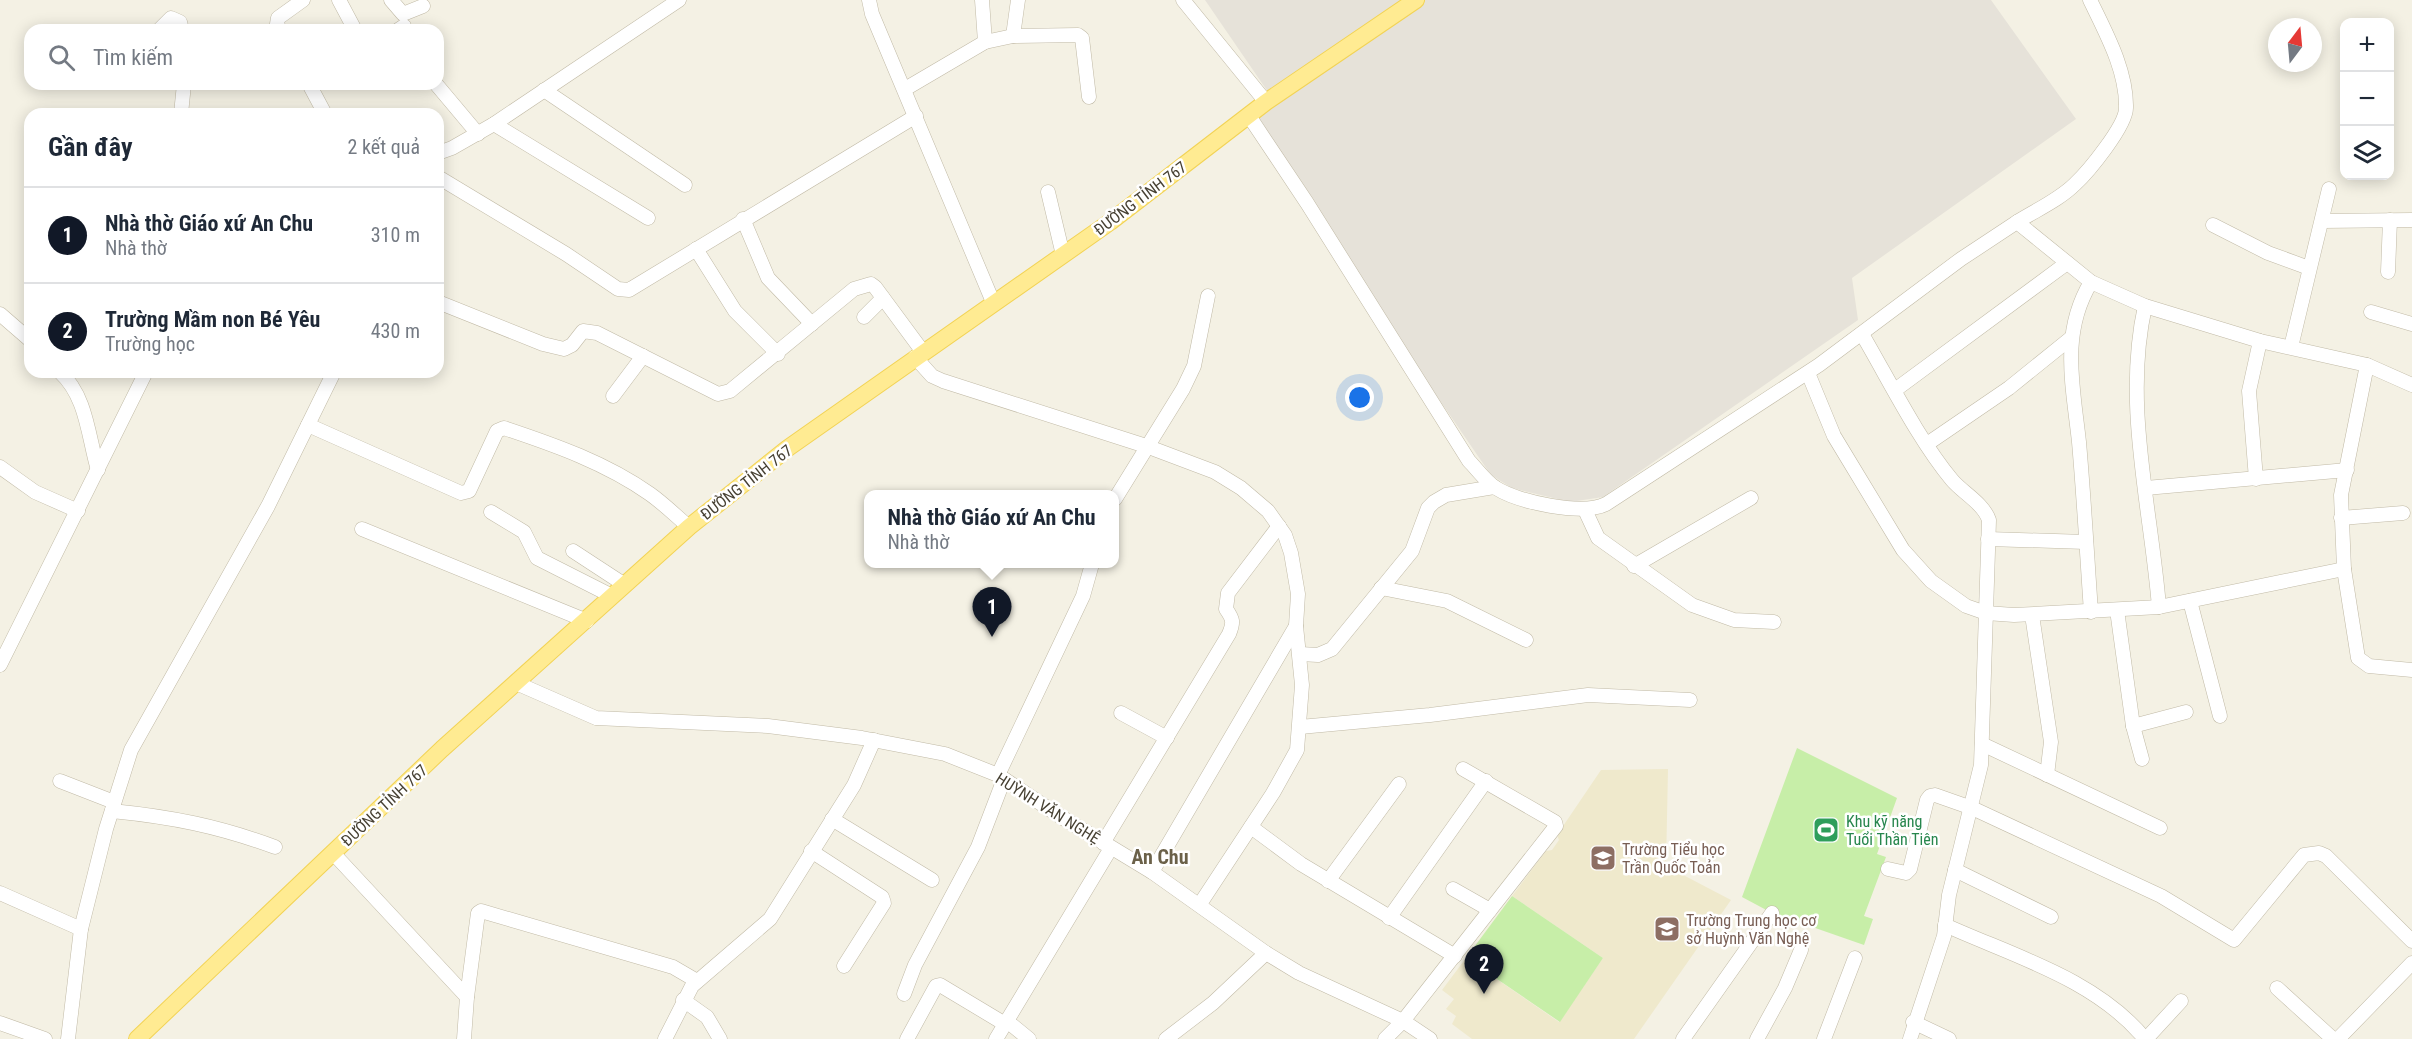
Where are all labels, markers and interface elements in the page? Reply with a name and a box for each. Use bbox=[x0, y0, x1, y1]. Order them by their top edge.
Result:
north arrow bbox=[2268, 18, 2322, 72]
map controls bbox=[2340, 18, 2394, 180]
button: + bbox=[2340, 18, 2394, 72]
search box bbox=[24, 24, 444, 90]
icon: search bbox=[45, 41, 78, 74]
text: Tìm kiếm bbox=[93, 45, 173, 70]
button: − bbox=[2340, 72, 2394, 126]
button: layers bbox=[2340, 126, 2394, 180]
text: Gần đây bbox=[48, 132, 133, 162]
text: 2 kết quả bbox=[348, 135, 420, 159]
street label: ĐƯỜNG TỈNH 767 bbox=[1090, 157, 1190, 239]
text: Nhà thờ Giáo xứ An Chu bbox=[105, 211, 313, 236]
text: 1 bbox=[62, 223, 73, 247]
text: 310 m bbox=[371, 223, 420, 247]
text: Nhà thờ bbox=[105, 236, 167, 260]
text: Trường Mầm non Bé Yêu bbox=[105, 307, 320, 332]
text: 2 bbox=[62, 319, 73, 343]
text: 430 m bbox=[371, 319, 420, 343]
text: Trường học bbox=[105, 332, 195, 356]
your location bbox=[1345, 383, 1374, 412]
street label: ĐƯỜNG TỈNH 767 bbox=[696, 440, 796, 524]
popup bbox=[864, 490, 1119, 568]
text: Nhà thờ Giáo xứ An Chu bbox=[887, 505, 1096, 530]
text: Nhà thờ bbox=[887, 530, 949, 554]
pin: 1 bbox=[972, 588, 1012, 637]
street label: ĐƯỜNG TỈNH 767 bbox=[337, 760, 431, 850]
street label: HUỲNH VĂN NGHỆ bbox=[992, 769, 1103, 848]
place label: Khu kỹ năng Tuổi Thần Tiên bbox=[1846, 812, 1938, 849]
sports icon: Khu kỹ năng Tuổi Thần Tiên bbox=[1811, 815, 1841, 845]
place label: Trường Tiểu học Trần Quốc Toản bbox=[1622, 840, 1725, 877]
school or university icon: Trường Tiểu học Trần Quốc Toản bbox=[1588, 843, 1618, 873]
district label: An Chu bbox=[1131, 845, 1189, 869]
place label: Trường Trung học cơ sở Huỳnh Văn Nghệ bbox=[1686, 911, 1817, 948]
school or university icon: Trường Trung học cơ sở Huỳnh Văn Nghệ bbox=[1652, 914, 1682, 944]
pin: 2 bbox=[1464, 944, 1504, 994]

